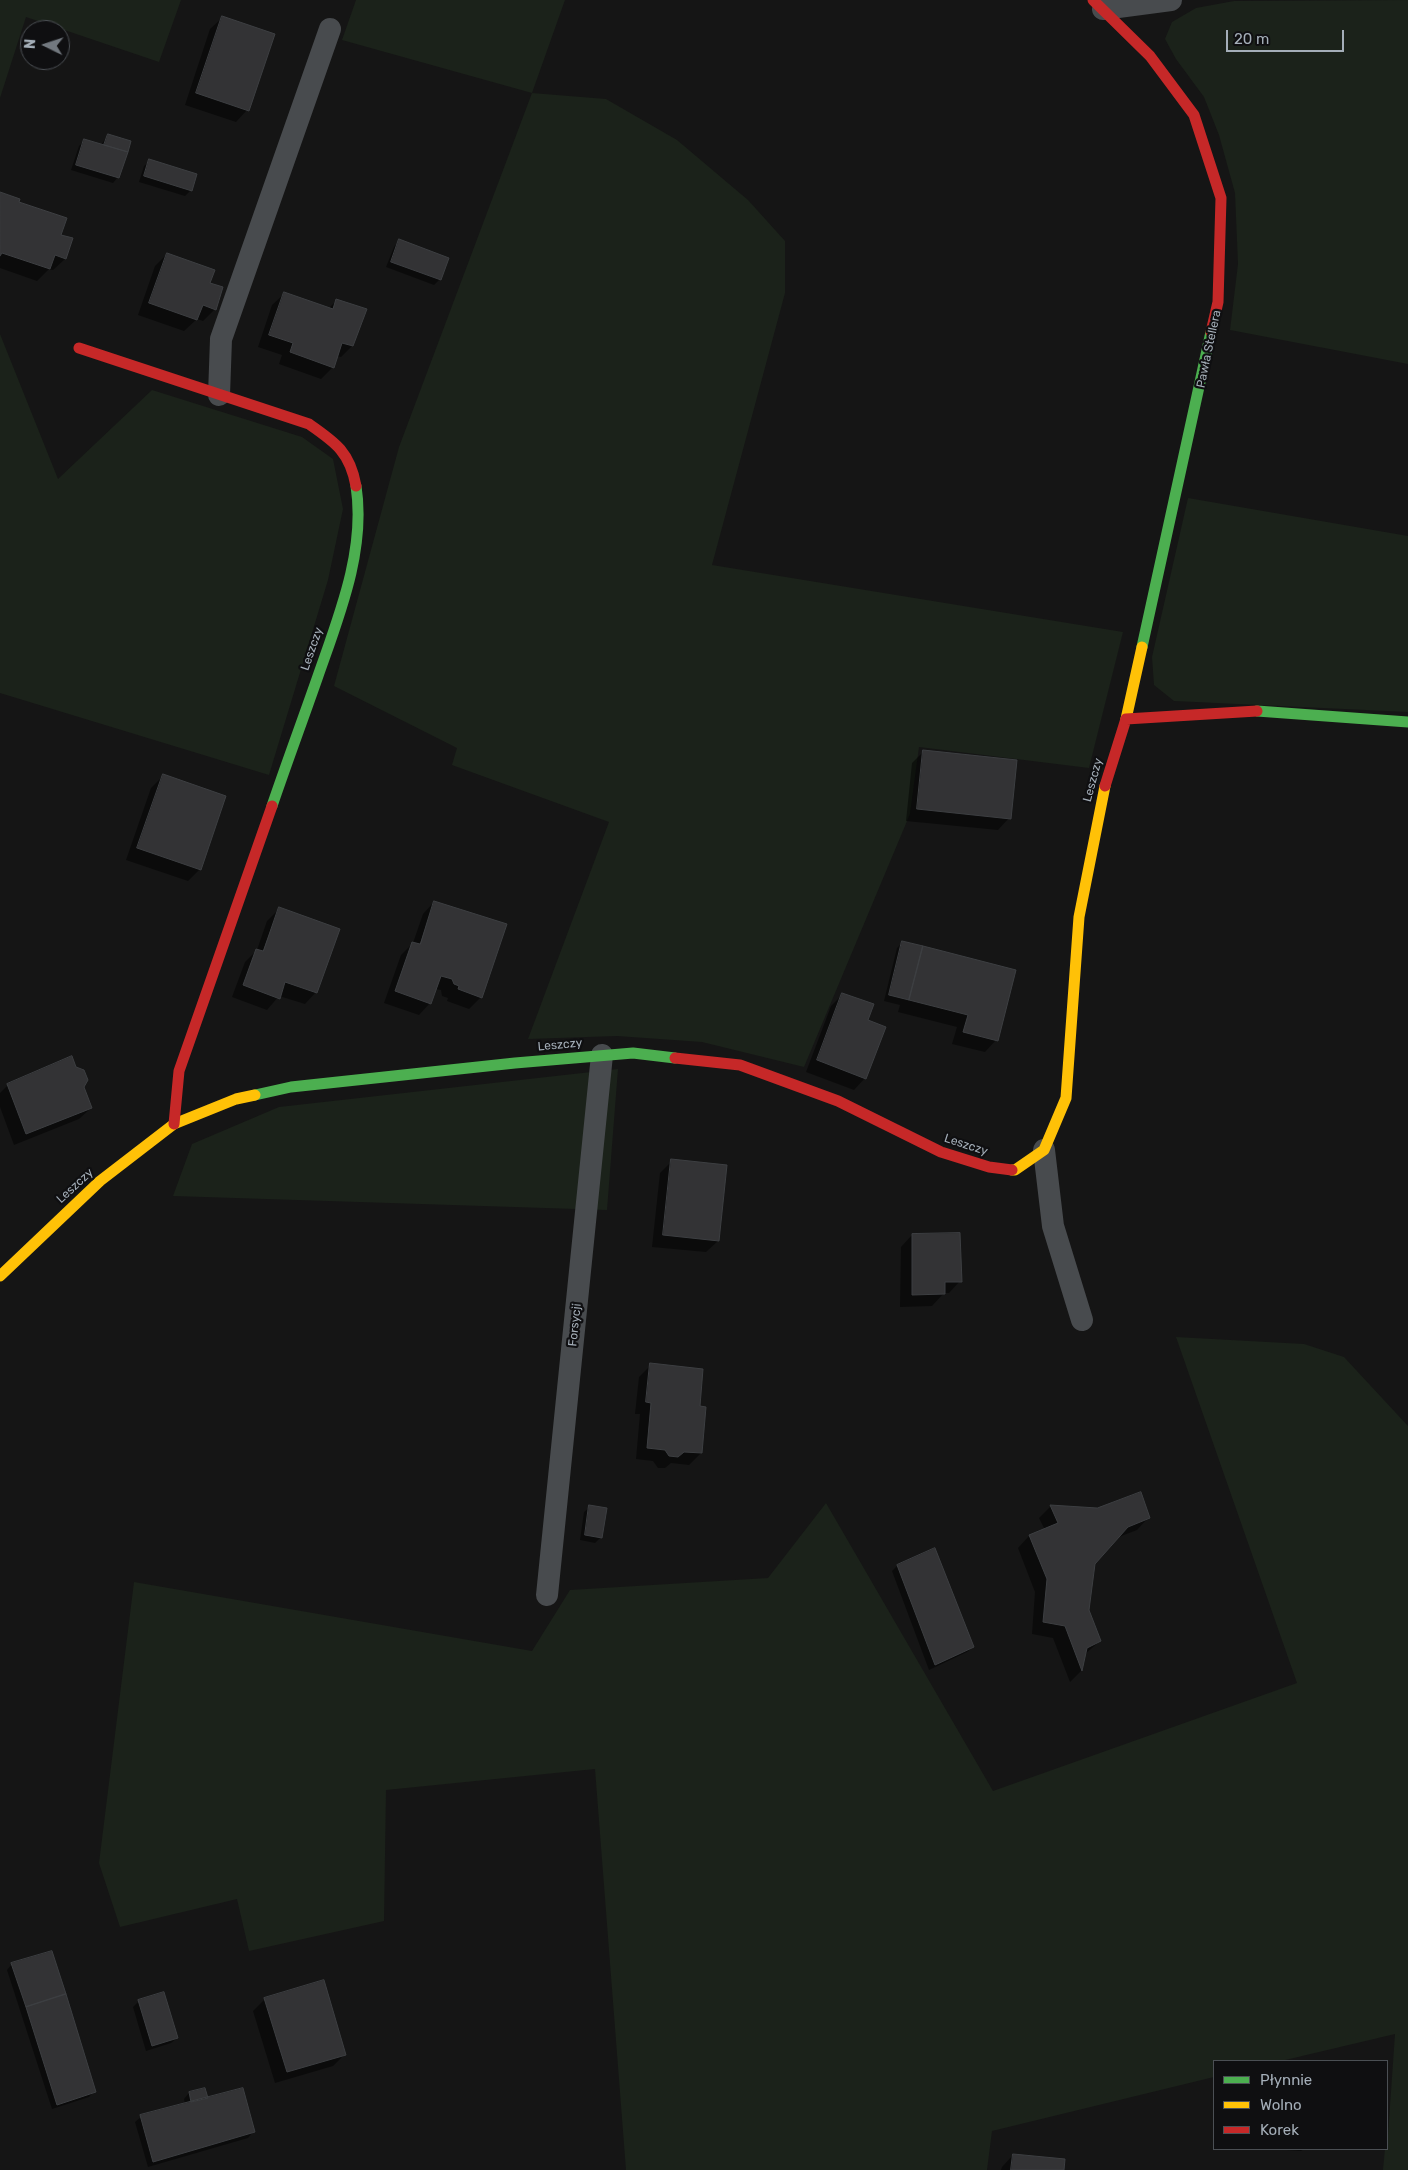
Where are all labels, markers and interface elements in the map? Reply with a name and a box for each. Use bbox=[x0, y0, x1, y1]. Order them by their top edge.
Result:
north arrow bbox=[20, 20, 70, 70]
scale bar bbox=[1228, 20, 1346, 52]
text: 20 m bbox=[1234, 30, 1269, 48]
text: N bbox=[22, 38, 39, 50]
street label: Pawła Stellera bbox=[1194, 309, 1224, 389]
street label: Leszczy bbox=[298, 625, 326, 673]
street label: Leszczy bbox=[1080, 756, 1106, 804]
street label: Leszczy bbox=[537, 1036, 583, 1054]
street label: Leszczy bbox=[942, 1131, 990, 1159]
street label: Leszczy bbox=[54, 1165, 96, 1207]
street label: Forsycji bbox=[566, 1303, 584, 1347]
legend bbox=[1213, 2060, 1388, 2150]
text: Płynnie bbox=[1260, 2071, 1312, 2089]
text: Wolno bbox=[1260, 2096, 1302, 2114]
text: Korek bbox=[1260, 2121, 1299, 2139]

